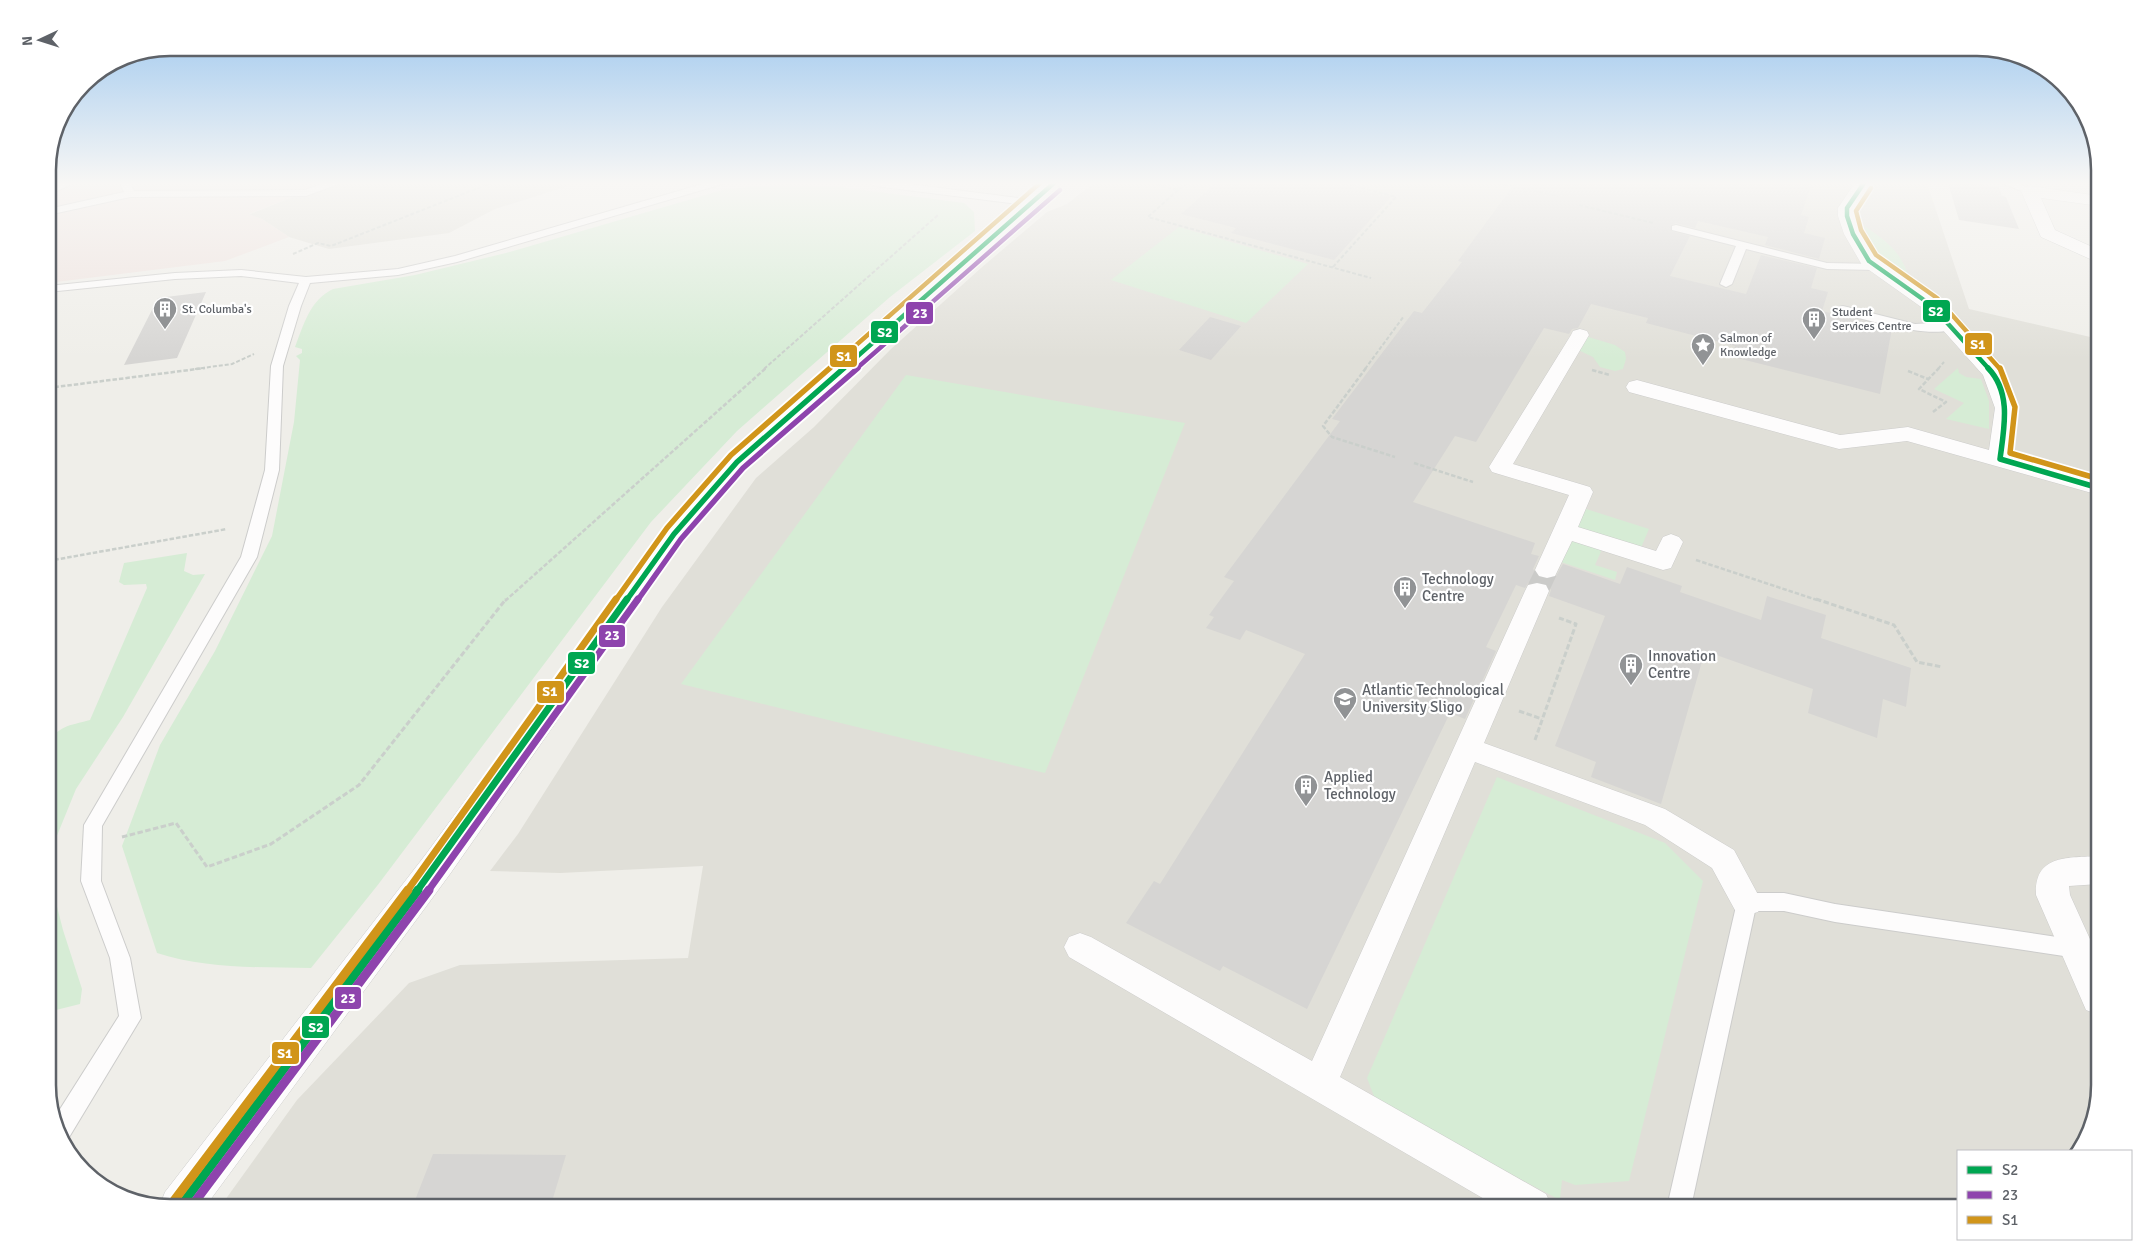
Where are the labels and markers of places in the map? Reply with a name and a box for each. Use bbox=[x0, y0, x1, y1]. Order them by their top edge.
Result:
building icon: St. Columba's bbox=[152, 296, 178, 330]
place label: St. Columba's bbox=[182, 302, 252, 317]
place label: Student Services Centre bbox=[1832, 305, 1912, 334]
building icon: Student Services Centre bbox=[1801, 306, 1827, 340]
place label: Salmon of Knowledge bbox=[1720, 331, 1777, 360]
place icon: Salmon of Knowledge bbox=[1690, 332, 1716, 366]
place label: Technology Centre bbox=[1422, 570, 1494, 605]
building icon: Technology Centre bbox=[1392, 575, 1418, 609]
place label: Innovation Centre bbox=[1648, 647, 1716, 682]
building icon: Innovation Centre bbox=[1618, 652, 1644, 686]
place label: Atlantic Technological University Sligo bbox=[1362, 681, 1504, 716]
school or university icon: Atlantic Technological University Sligo bbox=[1332, 686, 1358, 720]
place label: Applied Technology bbox=[1324, 768, 1396, 803]
building icon: Applied Technology bbox=[1293, 773, 1319, 807]

